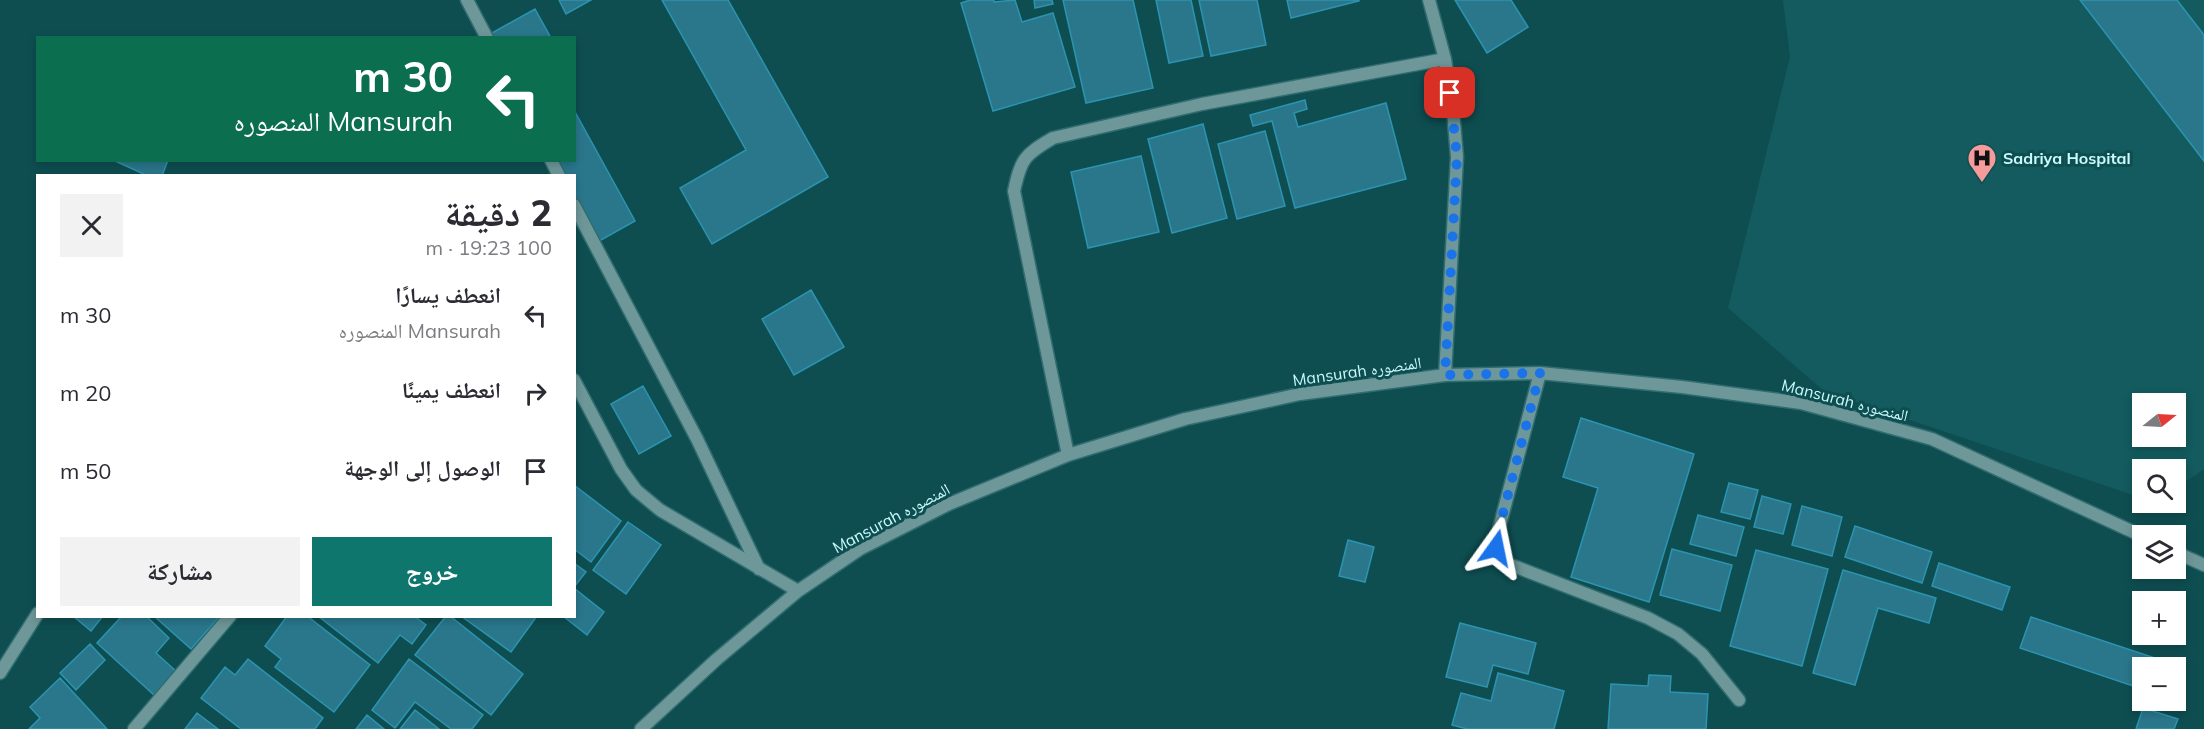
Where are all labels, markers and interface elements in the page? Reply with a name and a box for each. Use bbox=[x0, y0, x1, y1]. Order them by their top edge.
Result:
text: 30 m bbox=[353, 50, 453, 103]
icon: left bbox=[474, 60, 552, 138]
pin bbox=[1424, 67, 1475, 118]
icon: arrive bbox=[1433, 76, 1466, 109]
text: Mansurah المنصوره bbox=[234, 104, 453, 138]
hospital icon: Sadriya Hospital bbox=[1966, 142, 1998, 184]
place label: Sadriya Hospital bbox=[2003, 148, 2131, 168]
text: 2 دقيقة bbox=[445, 190, 552, 235]
button: close bbox=[60, 194, 123, 257]
text: 100 m · 19:23 bbox=[426, 235, 552, 260]
text: انعطف يسارًا bbox=[395, 281, 501, 309]
icon: left bbox=[519, 299, 552, 332]
text: 30 m bbox=[60, 301, 111, 329]
text: Mansurah المنصوره bbox=[339, 318, 501, 343]
street label: Mansurah المنصوره bbox=[1291, 352, 1423, 390]
street label: Mansurah المنصوره bbox=[1780, 375, 1910, 425]
text: انعطف يمينًا bbox=[402, 376, 501, 404]
icon: right bbox=[519, 377, 552, 410]
text: 20 m bbox=[60, 379, 111, 407]
north arrow bbox=[2132, 393, 2186, 447]
map controls bbox=[2132, 393, 2186, 711]
text: الوصول إلى الوجهة bbox=[344, 454, 501, 482]
icon: arrive bbox=[519, 455, 552, 488]
text: 50 m bbox=[60, 457, 111, 485]
button: search bbox=[2132, 459, 2186, 513]
street label: Mansurah المنصوره bbox=[829, 479, 953, 557]
position arrow bbox=[1464, 516, 1528, 580]
button: layers bbox=[2132, 525, 2186, 579]
button: مشاركة bbox=[60, 537, 300, 606]
button: خروج bbox=[312, 537, 552, 606]
button: + bbox=[2132, 591, 2186, 645]
button: − bbox=[2132, 657, 2186, 711]

